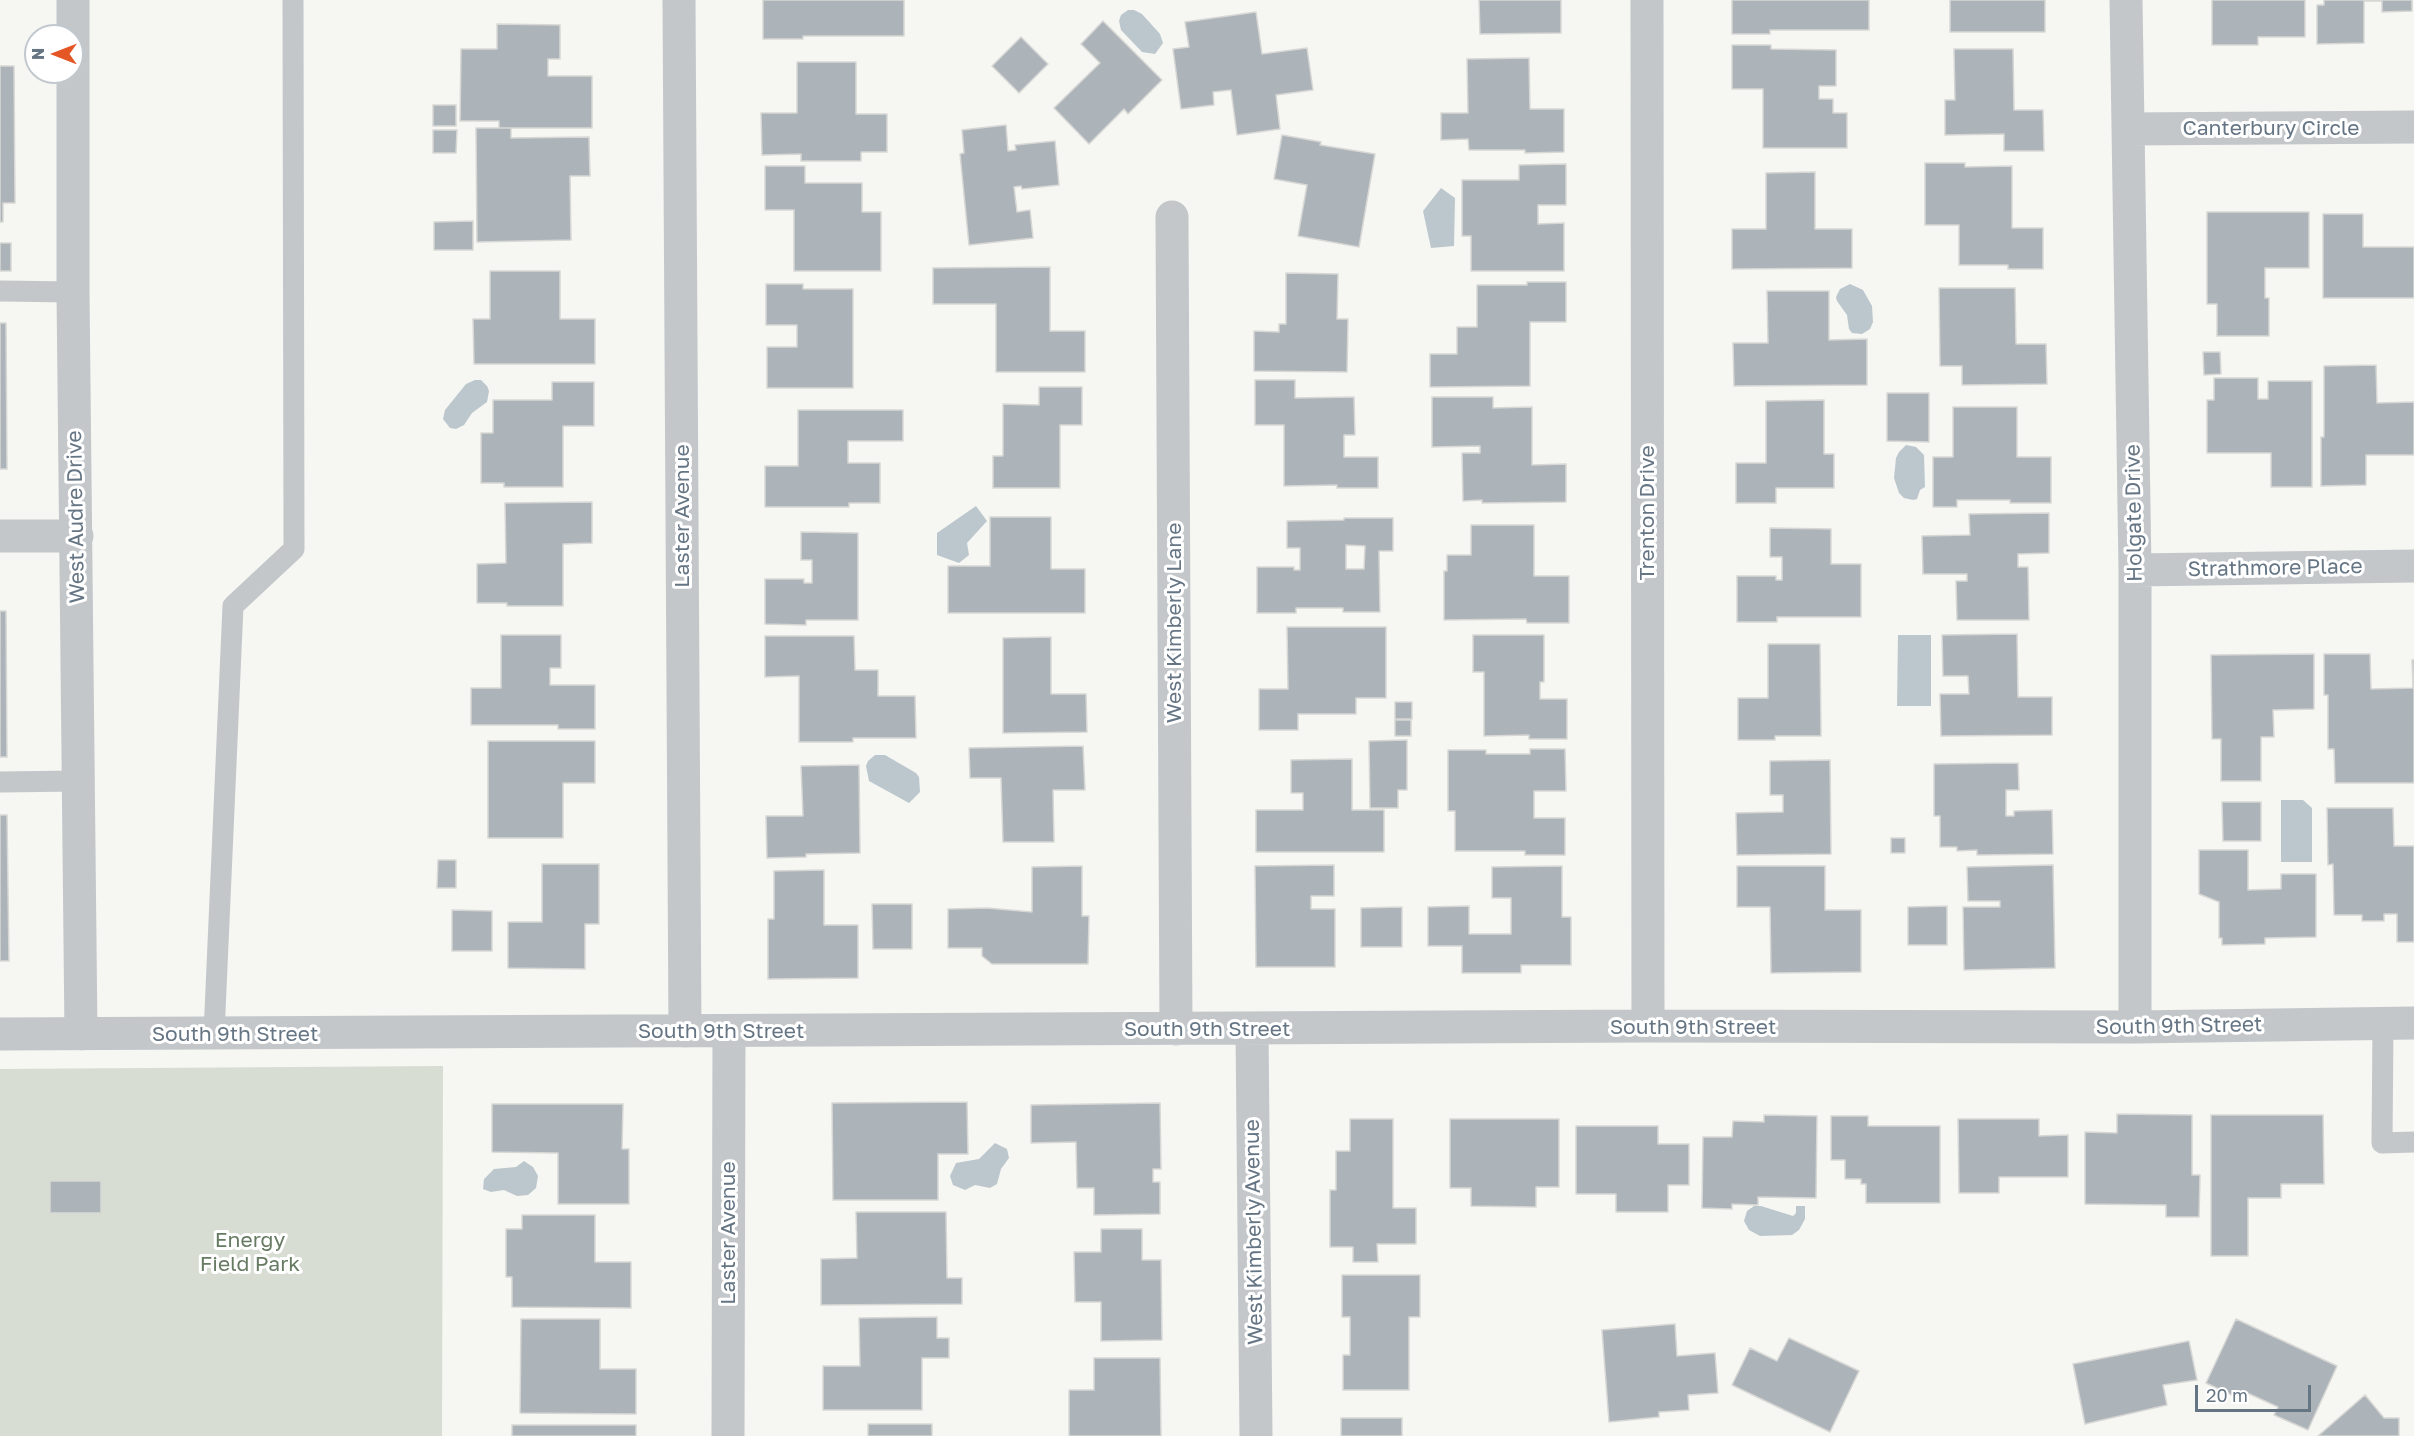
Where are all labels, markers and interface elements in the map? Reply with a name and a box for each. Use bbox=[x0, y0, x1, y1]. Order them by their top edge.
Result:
north arrow bbox=[24, 24, 84, 84]
text: N bbox=[28, 48, 48, 60]
street label: Canterbury Circle bbox=[2182, 115, 2360, 141]
street label: West Audre Drive bbox=[62, 430, 90, 604]
street label: Laster Avenue bbox=[669, 444, 695, 588]
street label: Holgate Drive bbox=[2120, 444, 2148, 582]
street label: Trenton Drive bbox=[1634, 445, 1660, 581]
street label: West Kimberly Lane bbox=[1161, 523, 1187, 723]
street label: Strathmore Place bbox=[2187, 554, 2363, 582]
street label: South 9th Street bbox=[2095, 1012, 2263, 1040]
street label: South 9th Street bbox=[1610, 1014, 1776, 1040]
street label: South 9th Street bbox=[1124, 1016, 1290, 1042]
street label: South 9th Street bbox=[638, 1018, 804, 1044]
street label: South 9th Street bbox=[152, 1021, 318, 1047]
street label: West Kimberly Avenue bbox=[1239, 1119, 1269, 1345]
street label: Laster Avenue bbox=[715, 1161, 741, 1305]
park label: Energy Field Park bbox=[200, 1227, 300, 1277]
scale bar bbox=[2198, 1373, 2314, 1411]
text: 20 m bbox=[2206, 1384, 2248, 1406]

